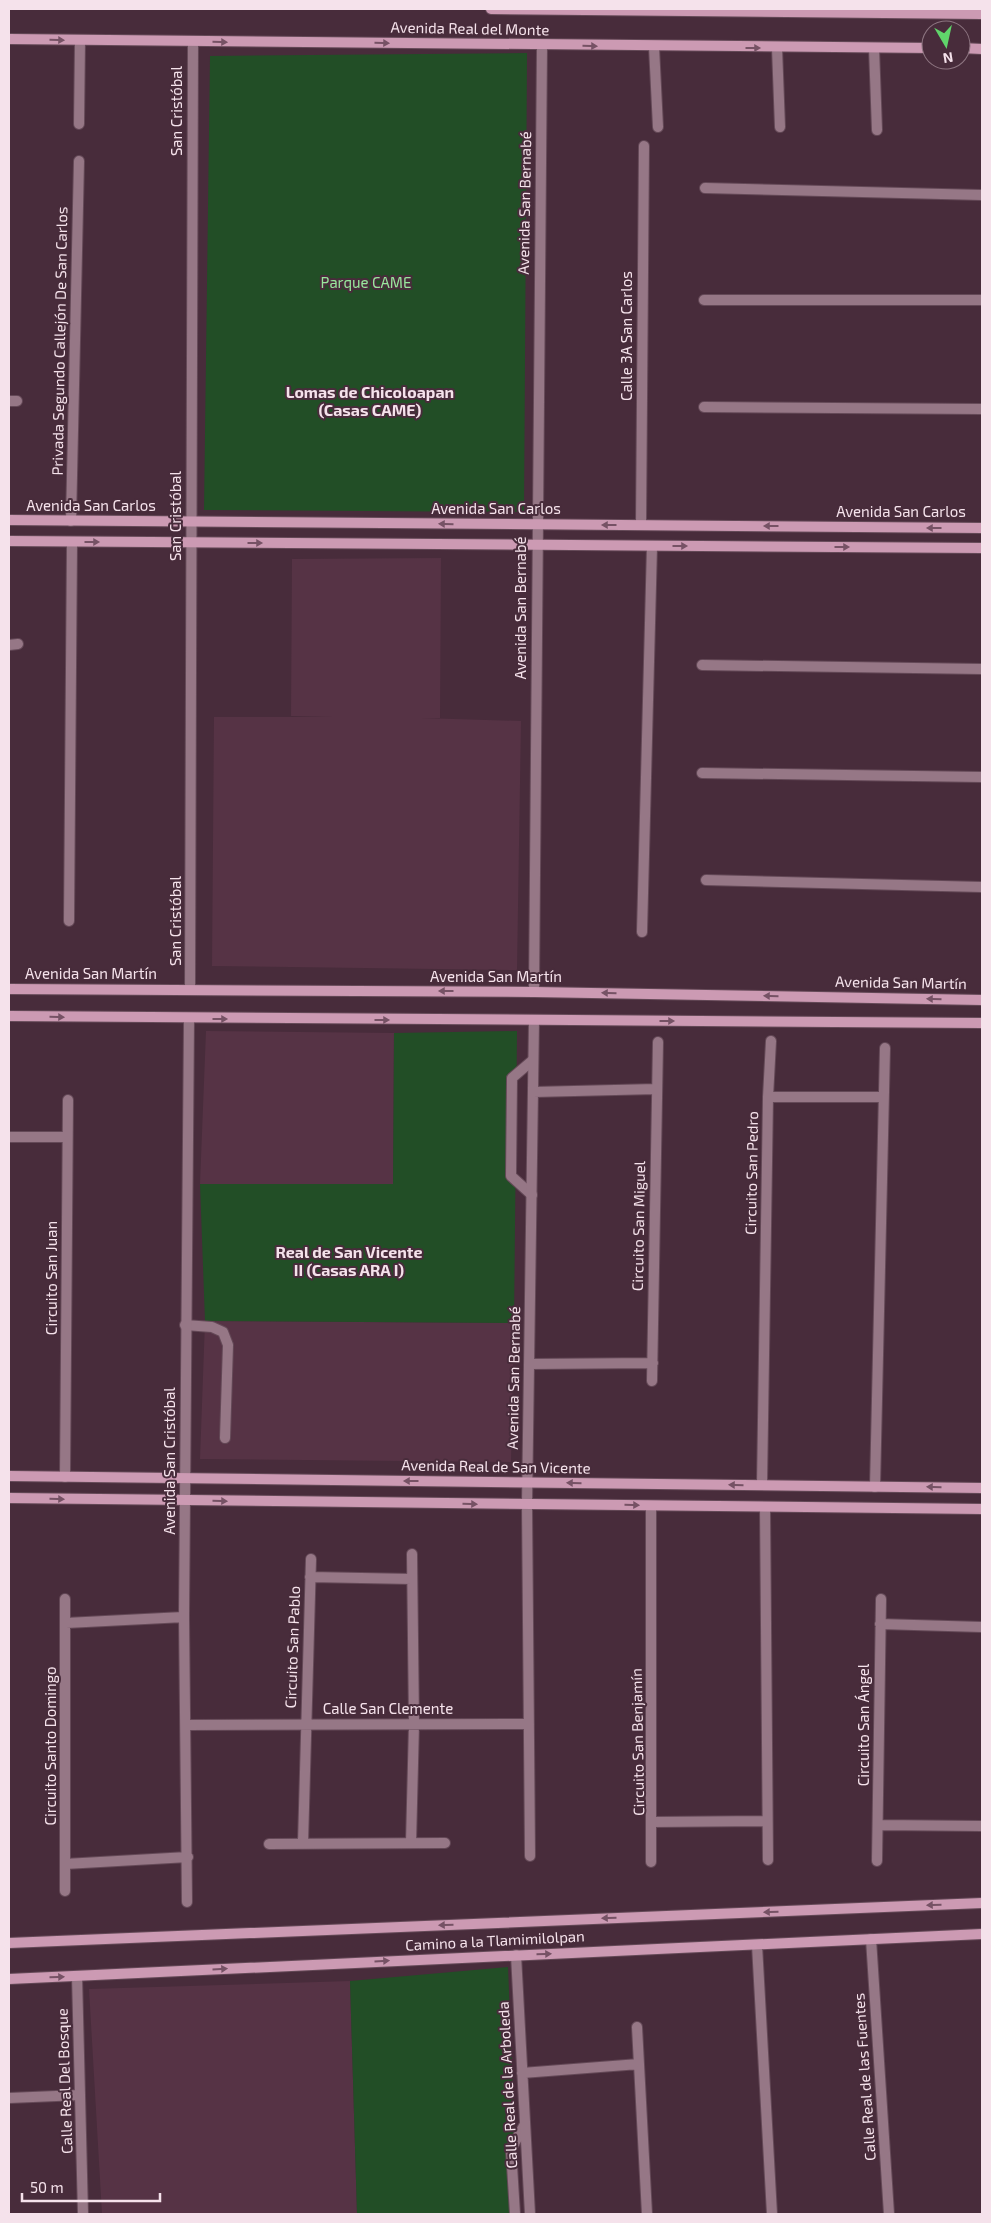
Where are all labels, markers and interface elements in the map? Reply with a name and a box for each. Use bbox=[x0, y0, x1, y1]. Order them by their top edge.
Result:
street label: Avenida Real del Monte bbox=[391, 18, 550, 38]
north arrow bbox=[921, 20, 971, 70]
one-way arrow bbox=[50, 36, 66, 44]
one-way arrow bbox=[212, 38, 228, 46]
one-way arrow bbox=[375, 39, 391, 47]
one-way arrow bbox=[583, 42, 599, 50]
one-way arrow bbox=[745, 44, 761, 52]
text: N bbox=[942, 49, 954, 68]
street label: San Cristóbal bbox=[167, 65, 185, 156]
street label: Avenida San Bernabé bbox=[514, 131, 534, 275]
street label: Privada Segundo Callejón De San Carlos bbox=[48, 206, 71, 476]
street label: Calle 3A San Carlos bbox=[617, 271, 635, 401]
park label: Parque CAME bbox=[321, 273, 411, 291]
district label: Lomas de Chicoloapan (Casas CAME) bbox=[286, 382, 454, 419]
street label: San Cristóbal bbox=[166, 470, 184, 561]
street label: Avenida San Carlos bbox=[26, 496, 156, 514]
street label: Avenida San Carlos bbox=[431, 499, 561, 517]
street label: Avenida San Carlos bbox=[836, 502, 966, 520]
one-way arrow bbox=[438, 520, 454, 528]
one-way arrow bbox=[600, 521, 616, 529]
one-way arrow bbox=[763, 522, 779, 530]
one-way arrow bbox=[925, 524, 941, 532]
street label: Avenida San Bernabé bbox=[511, 536, 529, 680]
one-way arrow bbox=[85, 538, 101, 546]
one-way arrow bbox=[247, 539, 263, 547]
one-way arrow bbox=[672, 542, 688, 550]
one-way arrow bbox=[835, 543, 851, 551]
street label: San Cristóbal bbox=[166, 875, 184, 966]
street label: Avenida San Martín bbox=[25, 964, 157, 982]
street label: Avenida San Martín bbox=[430, 967, 562, 985]
street label: Avenida San Martín bbox=[835, 972, 967, 992]
one-way arrow bbox=[438, 987, 454, 995]
one-way arrow bbox=[600, 989, 616, 997]
one-way arrow bbox=[763, 992, 779, 1000]
one-way arrow bbox=[925, 995, 941, 1003]
one-way arrow bbox=[50, 1013, 66, 1021]
one-way arrow bbox=[212, 1015, 228, 1023]
one-way arrow bbox=[375, 1016, 391, 1024]
one-way arrow bbox=[660, 1017, 676, 1025]
street label: Circuito San Pedro bbox=[741, 1111, 761, 1235]
street label: Circuito San Miguel bbox=[628, 1160, 648, 1291]
street label: Circuito San Juan bbox=[42, 1221, 60, 1335]
district label: Real de San Vicente II (Casas ARA I) bbox=[276, 1242, 422, 1279]
street label: Avenida San Bernabé bbox=[503, 1306, 523, 1450]
street label: Avenida San Cristóbal bbox=[160, 1387, 178, 1535]
street label: Avenida Real de San Vicente bbox=[401, 1455, 591, 1477]
one-way arrow bbox=[403, 1477, 419, 1485]
one-way arrow bbox=[565, 1479, 581, 1487]
one-way arrow bbox=[728, 1481, 744, 1489]
one-way arrow bbox=[925, 1483, 941, 1491]
one-way arrow bbox=[50, 1495, 66, 1503]
one-way arrow bbox=[212, 1497, 228, 1505]
one-way arrow bbox=[462, 1500, 478, 1508]
one-way arrow bbox=[625, 1501, 641, 1509]
street label: Circuito San Pablo bbox=[281, 1585, 303, 1709]
street label: Circuito San Ángel bbox=[854, 1663, 872, 1786]
street label: Circuito Santo Domingo bbox=[41, 1666, 59, 1826]
street label: Circuito San Benjamín bbox=[627, 1668, 648, 1816]
street label: Calle San Clemente bbox=[323, 1699, 453, 1717]
one-way arrow bbox=[925, 1901, 941, 1909]
one-way arrow bbox=[763, 1908, 779, 1916]
one-way arrow bbox=[601, 1915, 617, 1923]
one-way arrow bbox=[438, 1921, 454, 1929]
street label: Camino a la Tlamimilolpan bbox=[405, 1926, 585, 1954]
one-way arrow bbox=[537, 1950, 553, 1958]
one-way arrow bbox=[374, 1957, 390, 1965]
one-way arrow bbox=[212, 1965, 228, 1973]
one-way arrow bbox=[50, 1972, 66, 1980]
street label: Calle Real de las Fuentes bbox=[849, 1993, 879, 2162]
street label: Calle Real de la Arboleda bbox=[494, 2001, 520, 2169]
street label: Calle Real Del Bosque bbox=[52, 2008, 76, 2154]
scale bar bbox=[22, 2170, 160, 2202]
text: 50 m bbox=[30, 2178, 64, 2196]

